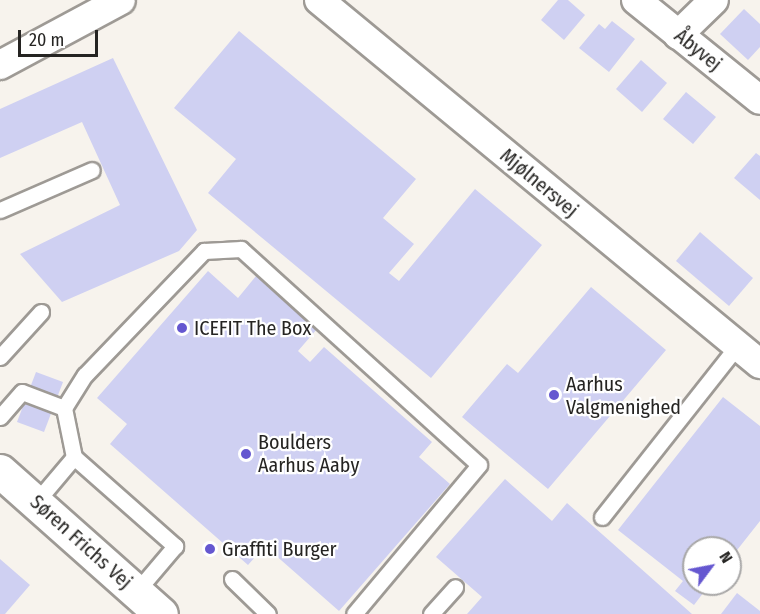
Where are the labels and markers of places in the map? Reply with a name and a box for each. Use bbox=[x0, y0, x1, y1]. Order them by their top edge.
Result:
place label: ICEFIT The Box bbox=[194, 316, 311, 340]
marker: ICEFIT The Box bbox=[175, 321, 189, 335]
place label: Aarhus Valgmenighed bbox=[566, 372, 681, 419]
marker: Aarhus Valgmenighed bbox=[547, 388, 561, 402]
place label: Boulders Aarhus Aaby bbox=[258, 430, 359, 477]
marker: Boulders Aarhus Aaby bbox=[239, 447, 253, 461]
place label: Graffiti Burger bbox=[222, 537, 337, 561]
marker: Graffiti Burger bbox=[203, 542, 217, 556]

